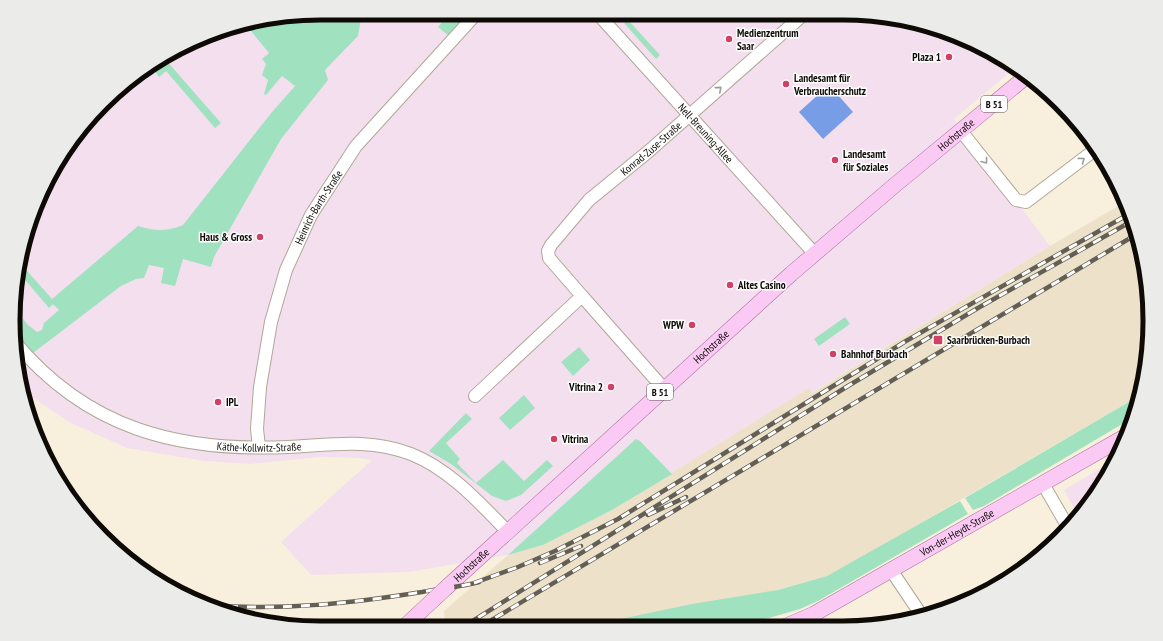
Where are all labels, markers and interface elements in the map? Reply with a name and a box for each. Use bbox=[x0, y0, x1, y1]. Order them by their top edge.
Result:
place label: Medienzentrum Saar bbox=[737, 26, 798, 53]
marker: Medienzentrum Saar bbox=[724, 34, 734, 44]
place label: Plaza 1 bbox=[912, 50, 941, 64]
marker: Plaza 1 bbox=[944, 52, 954, 62]
place label: Landesamt für Verbraucherschutz bbox=[793, 71, 866, 98]
marker: Landesamt für Verbraucherschutz bbox=[781, 79, 791, 89]
one-way arrow bbox=[714, 86, 722, 93]
road number: B 51 bbox=[981, 96, 1007, 112]
street label: Nell-Breuning-Allee bbox=[675, 100, 737, 166]
street label: Hochstraße bbox=[935, 115, 978, 154]
street label: Konrad-Zuse-Straße bbox=[618, 118, 685, 179]
place label: Landesamt für Soziales bbox=[843, 147, 889, 174]
marker: Landesamt für Soziales bbox=[830, 155, 840, 165]
one-way arrow bbox=[981, 157, 988, 164]
one-way arrow bbox=[1077, 158, 1084, 165]
street label: Heinrich-Barth-Straße bbox=[291, 167, 346, 247]
place label: Haus & Gross bbox=[200, 230, 252, 244]
marker: Haus & Gross bbox=[255, 232, 265, 242]
place label: Altes Casino bbox=[737, 278, 786, 292]
marker: Altes Casino bbox=[725, 280, 735, 290]
place label: WPW bbox=[662, 318, 684, 332]
marker: WPW bbox=[687, 320, 697, 330]
street label: Hochstraße bbox=[690, 327, 732, 367]
place label: Saarbrücken-Burbach bbox=[947, 333, 1030, 347]
marker: Saarbrücken-Burbach bbox=[932, 334, 944, 346]
place label: Bahnhof Burbach bbox=[841, 347, 908, 361]
marker: Bahnhof Burbach bbox=[828, 349, 838, 359]
place label: Vitrina 2 bbox=[568, 380, 603, 394]
marker: Vitrina 2 bbox=[606, 382, 616, 392]
road number: B 51 bbox=[647, 384, 673, 400]
place label: IPL bbox=[226, 395, 239, 409]
marker: IPL bbox=[213, 397, 223, 407]
place label: Vitrina bbox=[561, 432, 589, 446]
marker: Vitrina bbox=[549, 434, 559, 444]
street label: Käthe-Kollwitz-Straße bbox=[216, 439, 302, 455]
street label: Von-der-Heydt-Straße bbox=[916, 506, 997, 560]
street label: Hochstraße bbox=[451, 545, 493, 585]

